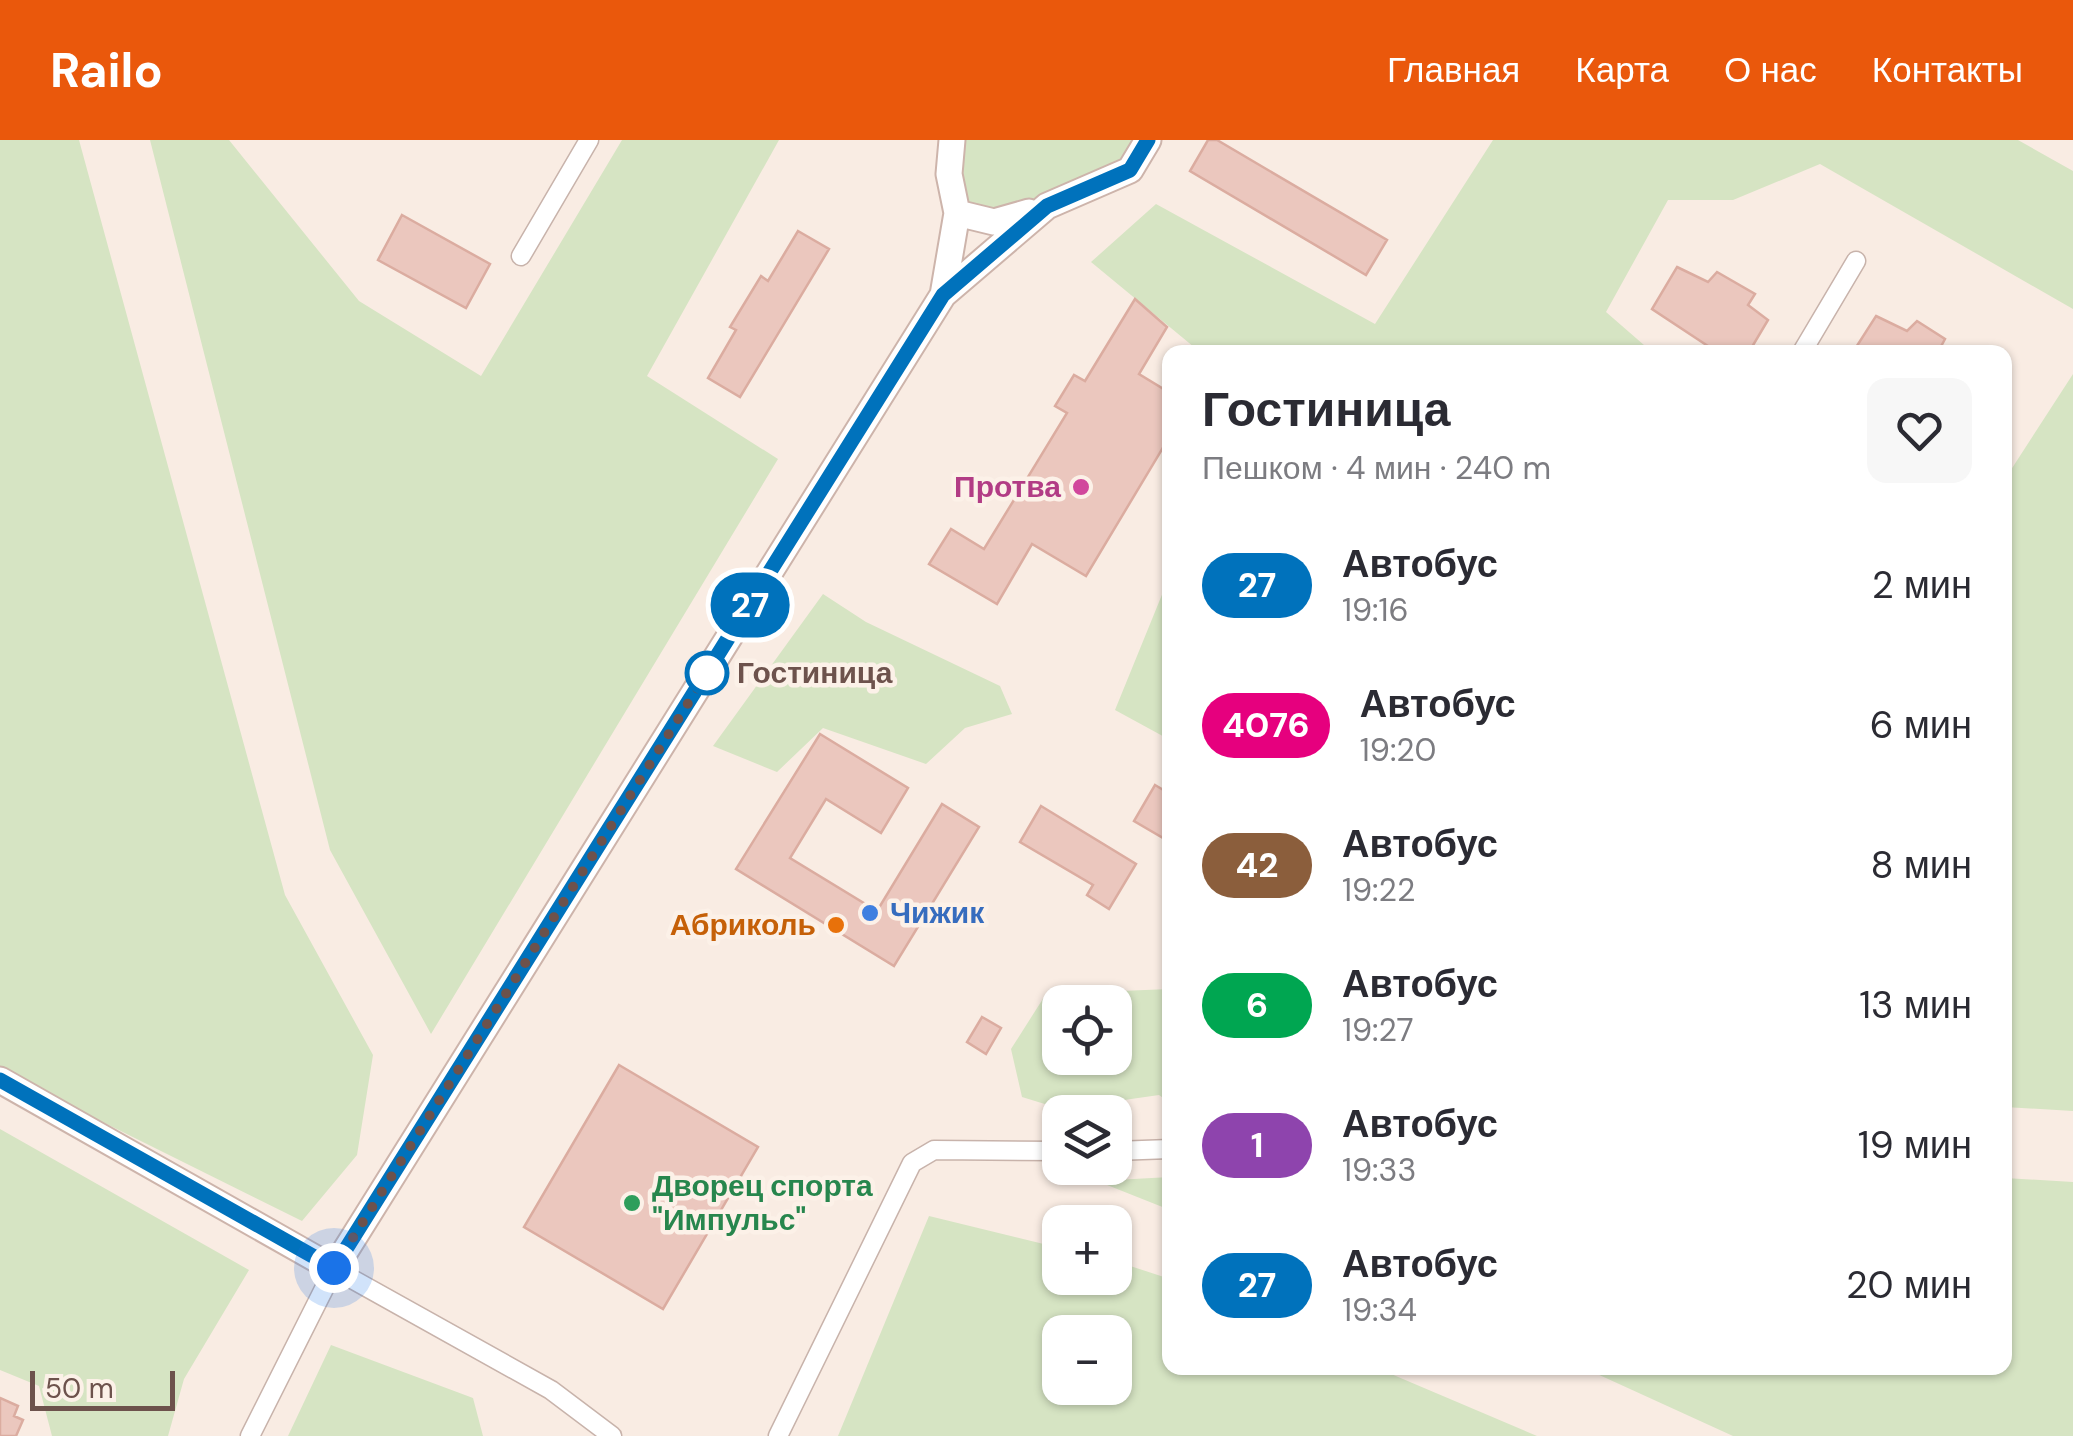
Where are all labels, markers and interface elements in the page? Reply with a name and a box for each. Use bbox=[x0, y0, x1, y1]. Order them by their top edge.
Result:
text: Railo bbox=[50, 39, 163, 102]
text: Главная bbox=[1387, 47, 1520, 93]
text: Карта bbox=[1575, 47, 1669, 93]
text: О нас bbox=[1724, 47, 1817, 93]
text: Контакты bbox=[1872, 47, 2023, 93]
text: Гостиница bbox=[1202, 378, 1451, 441]
button: heart bbox=[1867, 378, 1972, 483]
text: Пешком · 4 мин · 240 m bbox=[1202, 447, 1551, 489]
place label: Протва bbox=[954, 467, 1061, 506]
marker: Протва bbox=[1070, 476, 1092, 498]
text: Автобус bbox=[1342, 539, 1498, 589]
text: 2 мин bbox=[1872, 560, 1972, 610]
text: 27 bbox=[1238, 562, 1276, 608]
line badge: 27 bbox=[705, 572, 795, 638]
text: 27 bbox=[731, 582, 769, 628]
text: 19:16 bbox=[1342, 589, 1409, 631]
marker: Гостиница bbox=[686, 652, 728, 694]
place label: Гостиница bbox=[737, 653, 893, 692]
text: Автобус bbox=[1360, 679, 1516, 729]
text: 6 мин bbox=[1870, 700, 1972, 750]
text: 4076 bbox=[1222, 702, 1310, 748]
text: 19:20 bbox=[1360, 729, 1436, 771]
text: Автобус bbox=[1342, 819, 1498, 869]
text: 8 мин bbox=[1870, 840, 1972, 890]
text: 42 bbox=[1236, 842, 1278, 888]
text: 19:22 bbox=[1342, 869, 1415, 911]
place label: Чижик bbox=[890, 893, 985, 932]
marker: Чижик bbox=[859, 902, 881, 924]
place label: Абриколь bbox=[670, 905, 816, 944]
marker: Абриколь bbox=[825, 914, 847, 936]
text: Автобус bbox=[1342, 959, 1498, 1009]
text: 13 мин bbox=[1859, 980, 1972, 1030]
text: 6 bbox=[1246, 982, 1268, 1028]
map controls bbox=[1042, 985, 1132, 1405]
button: locate bbox=[1042, 985, 1132, 1075]
text: 19:27 bbox=[1342, 1009, 1414, 1051]
button: layers bbox=[1042, 1095, 1132, 1185]
text: Автобус bbox=[1342, 1099, 1498, 1149]
text: 19 мин bbox=[1858, 1120, 1972, 1170]
text: 1 bbox=[1251, 1122, 1263, 1168]
text: 19:33 bbox=[1342, 1149, 1416, 1191]
place label: Дворец спорта "Импульс" bbox=[652, 1166, 873, 1239]
marker: Дворец спорта "Импульс" bbox=[621, 1192, 643, 1214]
button: + bbox=[1042, 1205, 1132, 1295]
text: Автобус bbox=[1342, 1239, 1498, 1289]
your location bbox=[309, 1243, 359, 1293]
text: 20 мин bbox=[1846, 1260, 1972, 1310]
text: 27 bbox=[1238, 1262, 1276, 1308]
text: 19:34 bbox=[1342, 1289, 1417, 1331]
button: − bbox=[1042, 1315, 1132, 1405]
scale bar bbox=[30, 1366, 175, 1410]
text: 50 m bbox=[45, 1370, 114, 1407]

